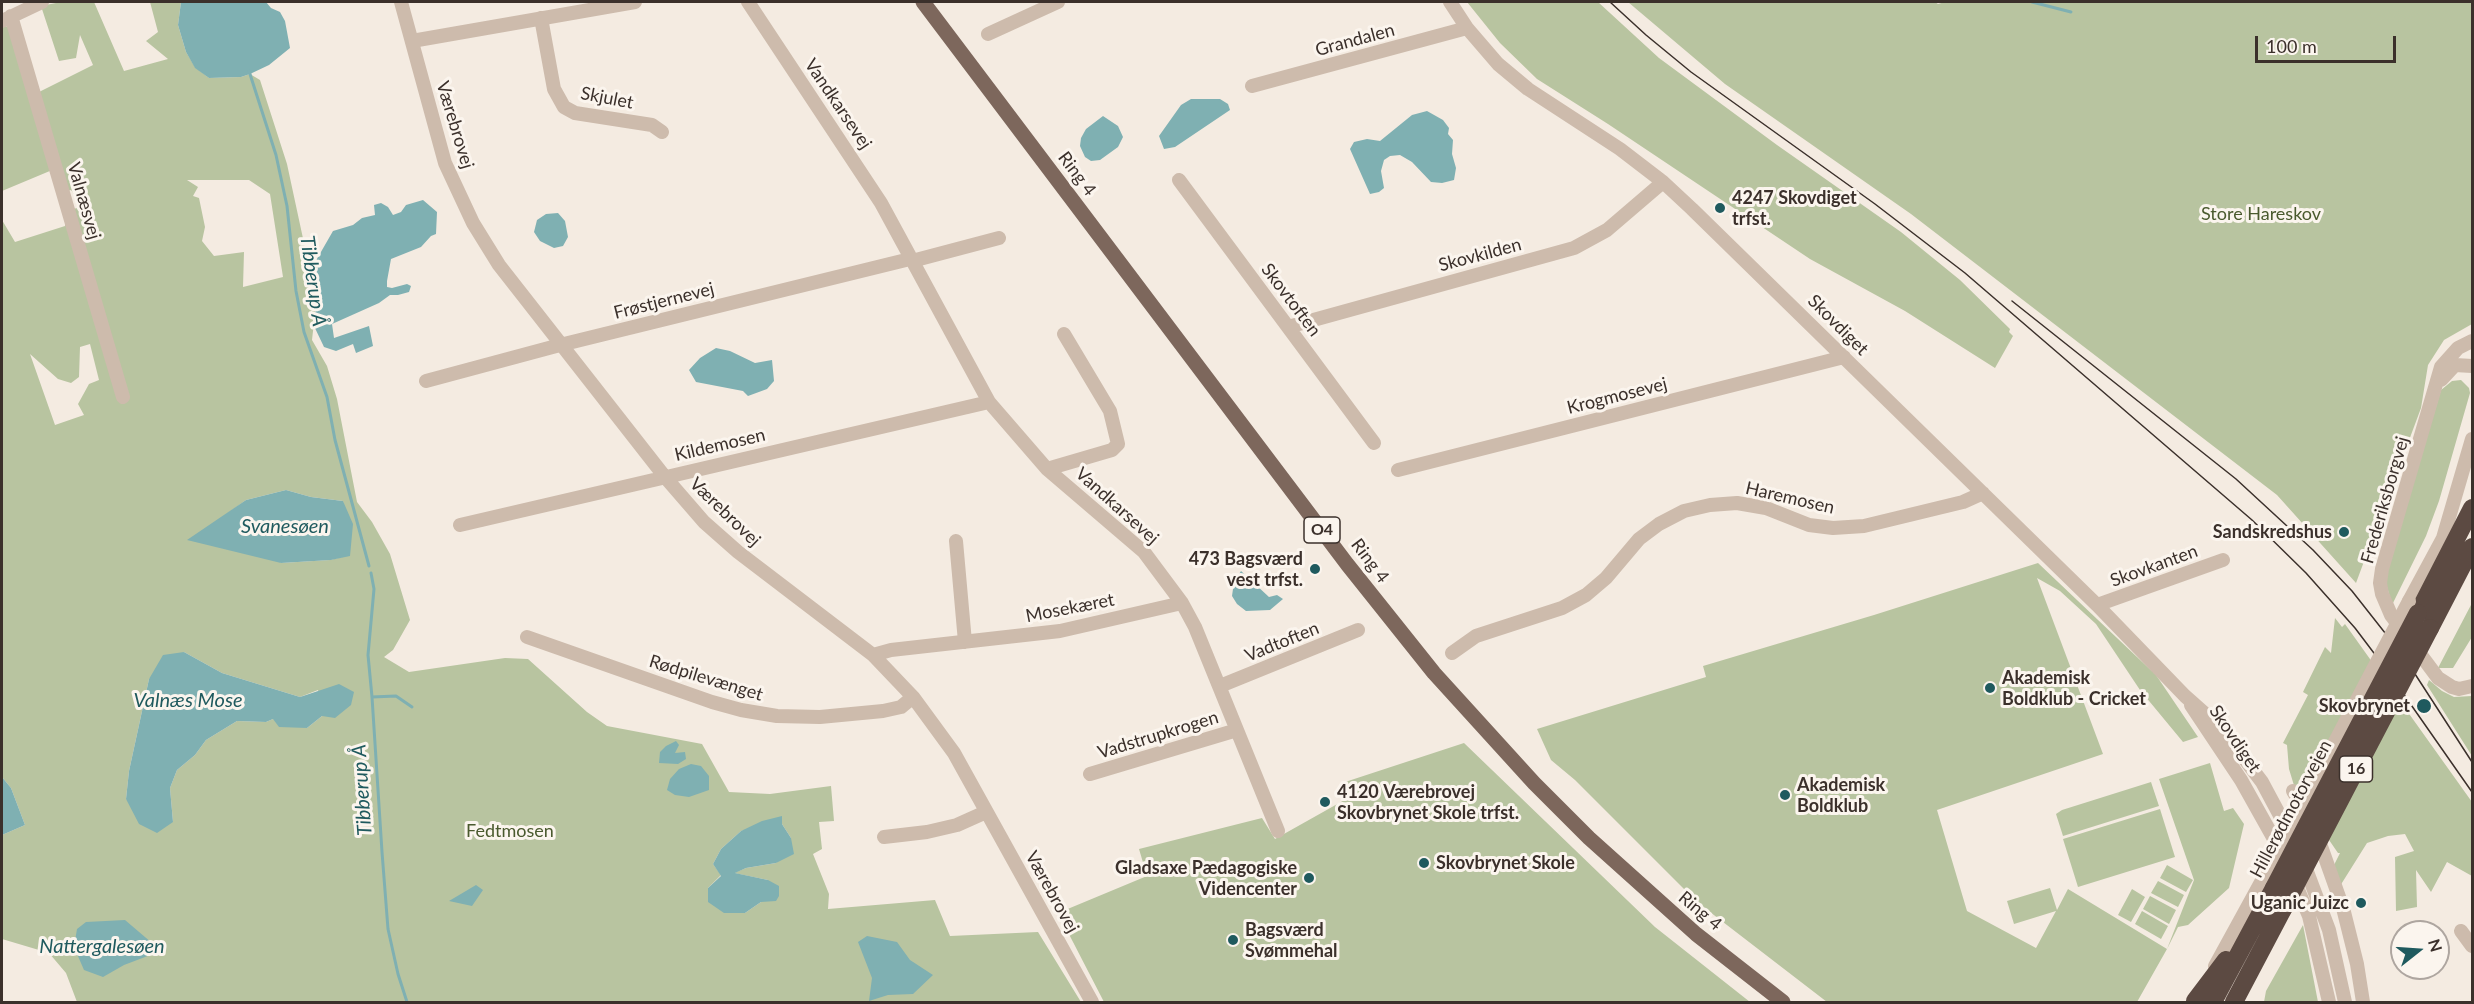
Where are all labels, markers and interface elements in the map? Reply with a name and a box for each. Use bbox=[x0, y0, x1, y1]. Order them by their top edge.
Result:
street label: Grandalen bbox=[1313, 19, 1397, 61]
scale bar bbox=[2258, 24, 2399, 62]
text: 100 m bbox=[2266, 35, 2317, 57]
street label: Vandkarsevej bbox=[800, 55, 876, 153]
street label: Værebrovej bbox=[431, 79, 479, 171]
street label: Skjulet bbox=[579, 82, 635, 114]
street label: Ring 4 bbox=[1053, 148, 1101, 200]
street label: Valnæsvej bbox=[63, 160, 105, 242]
place label: 4247 Skovdiget trfst. bbox=[1732, 187, 1857, 230]
marker: 4247 Skovdiget trfst. bbox=[1713, 201, 1727, 215]
park label: Store Hareskov bbox=[2201, 203, 2321, 225]
water label: Tibberup Å bbox=[295, 234, 331, 328]
street label: Skovkilden bbox=[1436, 234, 1524, 276]
street label: Skovtoften bbox=[1257, 259, 1325, 341]
street label: Frøstjernevej bbox=[612, 278, 716, 324]
street label: Skovdiget bbox=[1803, 290, 1873, 360]
street label: Krogmosevej bbox=[1565, 373, 1669, 419]
street label: Kildemosen bbox=[673, 424, 767, 466]
street label: Frederiksborgvej bbox=[2357, 434, 2413, 566]
street label: Vandkarsevej bbox=[1071, 463, 1163, 549]
street label: Værebrovej bbox=[685, 473, 765, 551]
street label: Haremosen bbox=[1744, 477, 1836, 519]
water label: Svanesøen bbox=[241, 515, 329, 539]
road number: O4 bbox=[1304, 517, 1340, 543]
place label: Sandskredshus bbox=[2213, 521, 2332, 543]
marker: Sandskredshus bbox=[2337, 525, 2351, 539]
street label: Ring 4 bbox=[1346, 535, 1394, 587]
street label: Skovkanten bbox=[2107, 540, 2201, 592]
place label: 473 Bagsværd vest trfst. bbox=[1189, 548, 1303, 590]
marker: 473 Bagsværd vest trfst. bbox=[1308, 562, 1322, 576]
street label: Mosekæret bbox=[1024, 589, 1116, 627]
street label: Vadtoften bbox=[1242, 617, 1322, 667]
street label: Rødpilevænget bbox=[647, 650, 765, 706]
place label: Akademisk Boldklub - Cricket bbox=[2002, 667, 2146, 710]
marker: Akademisk Boldklub - Cricket bbox=[1983, 681, 1997, 695]
water label: Valnæs Mose bbox=[134, 689, 242, 713]
place label: Skovbrynet bbox=[2319, 695, 2410, 717]
marker: Skovbrynet bbox=[2415, 697, 2433, 715]
street label: Skovdiget bbox=[2205, 701, 2265, 777]
street label: Vadstrupkrogen bbox=[1095, 706, 1221, 764]
street label: Hillerødmotorvejen bbox=[2246, 736, 2336, 882]
water label: Tibberup Å bbox=[347, 744, 377, 836]
road number: 16 bbox=[2340, 756, 2372, 782]
place label: Akademisk Boldklub bbox=[1797, 774, 1885, 816]
place label: 4120 Værebrovej Skovbrynet Skole trfst. bbox=[1337, 781, 1519, 824]
marker: Akademisk Boldklub bbox=[1778, 788, 1792, 802]
marker: 4120 Værebrovej Skovbrynet Skole trfst. bbox=[1318, 795, 1332, 809]
park label: Fedtmosen bbox=[466, 820, 554, 842]
street label: Værebrovej bbox=[1021, 847, 1083, 937]
place label: Skovbrynet Skole bbox=[1436, 852, 1575, 874]
marker: Skovbrynet Skole bbox=[1417, 856, 1431, 870]
place label: Gladsaxe Pædagogiske Videncenter bbox=[1115, 857, 1297, 900]
marker: Gladsaxe Pædagogiske Videncenter bbox=[1302, 871, 1316, 885]
street label: Ring 4 bbox=[1674, 887, 1726, 935]
place label: Uganic Juizc bbox=[2251, 892, 2349, 914]
marker: Uganic Juizc bbox=[2354, 896, 2368, 910]
place label: Bagsværd Svømmehal bbox=[1245, 919, 1338, 962]
north arrow bbox=[2390, 920, 2450, 980]
marker: Bagsværd Svømmehal bbox=[1226, 933, 1240, 947]
water label: Nattergalesøen bbox=[39, 935, 165, 959]
text: N bbox=[2425, 936, 2447, 954]

